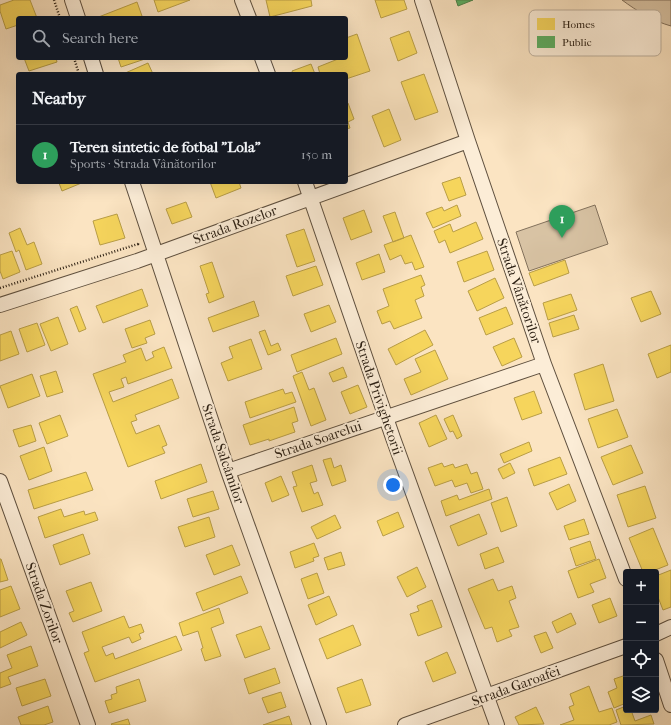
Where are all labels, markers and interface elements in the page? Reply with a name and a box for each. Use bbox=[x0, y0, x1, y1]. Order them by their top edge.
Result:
legend bbox=[529, 10, 661, 56]
search box bbox=[16, 16, 348, 60]
text: Homes bbox=[562, 18, 595, 31]
icon: search bbox=[30, 27, 52, 49]
text: Search here bbox=[62, 29, 138, 47]
text: Public bbox=[562, 36, 592, 49]
text: Nearby bbox=[32, 88, 86, 108]
text: Teren sintetic de fotbal "Lola" bbox=[70, 138, 261, 156]
text: 1 bbox=[43, 147, 47, 162]
text: 150 m bbox=[301, 147, 332, 162]
text: Sports · Strada Vânătorilor bbox=[70, 156, 216, 171]
street label: Strada Rozelor bbox=[190, 202, 280, 248]
pin: 1 bbox=[549, 205, 575, 238]
street label: Strada Vânătorilor bbox=[493, 236, 545, 346]
street label: Strada Privighetorii bbox=[351, 339, 407, 457]
street label: Strada Salcâmilor bbox=[198, 402, 248, 506]
street label: Strada Soarelui bbox=[272, 417, 364, 463]
your location bbox=[383, 475, 403, 495]
street label: Strada Zorilor bbox=[21, 560, 67, 646]
map controls bbox=[623, 569, 659, 713]
button: + bbox=[623, 569, 659, 605]
button: − bbox=[623, 605, 659, 641]
button: locate bbox=[623, 641, 659, 677]
street label: Strada Garoafei bbox=[469, 662, 563, 710]
button: layers bbox=[623, 677, 659, 713]

